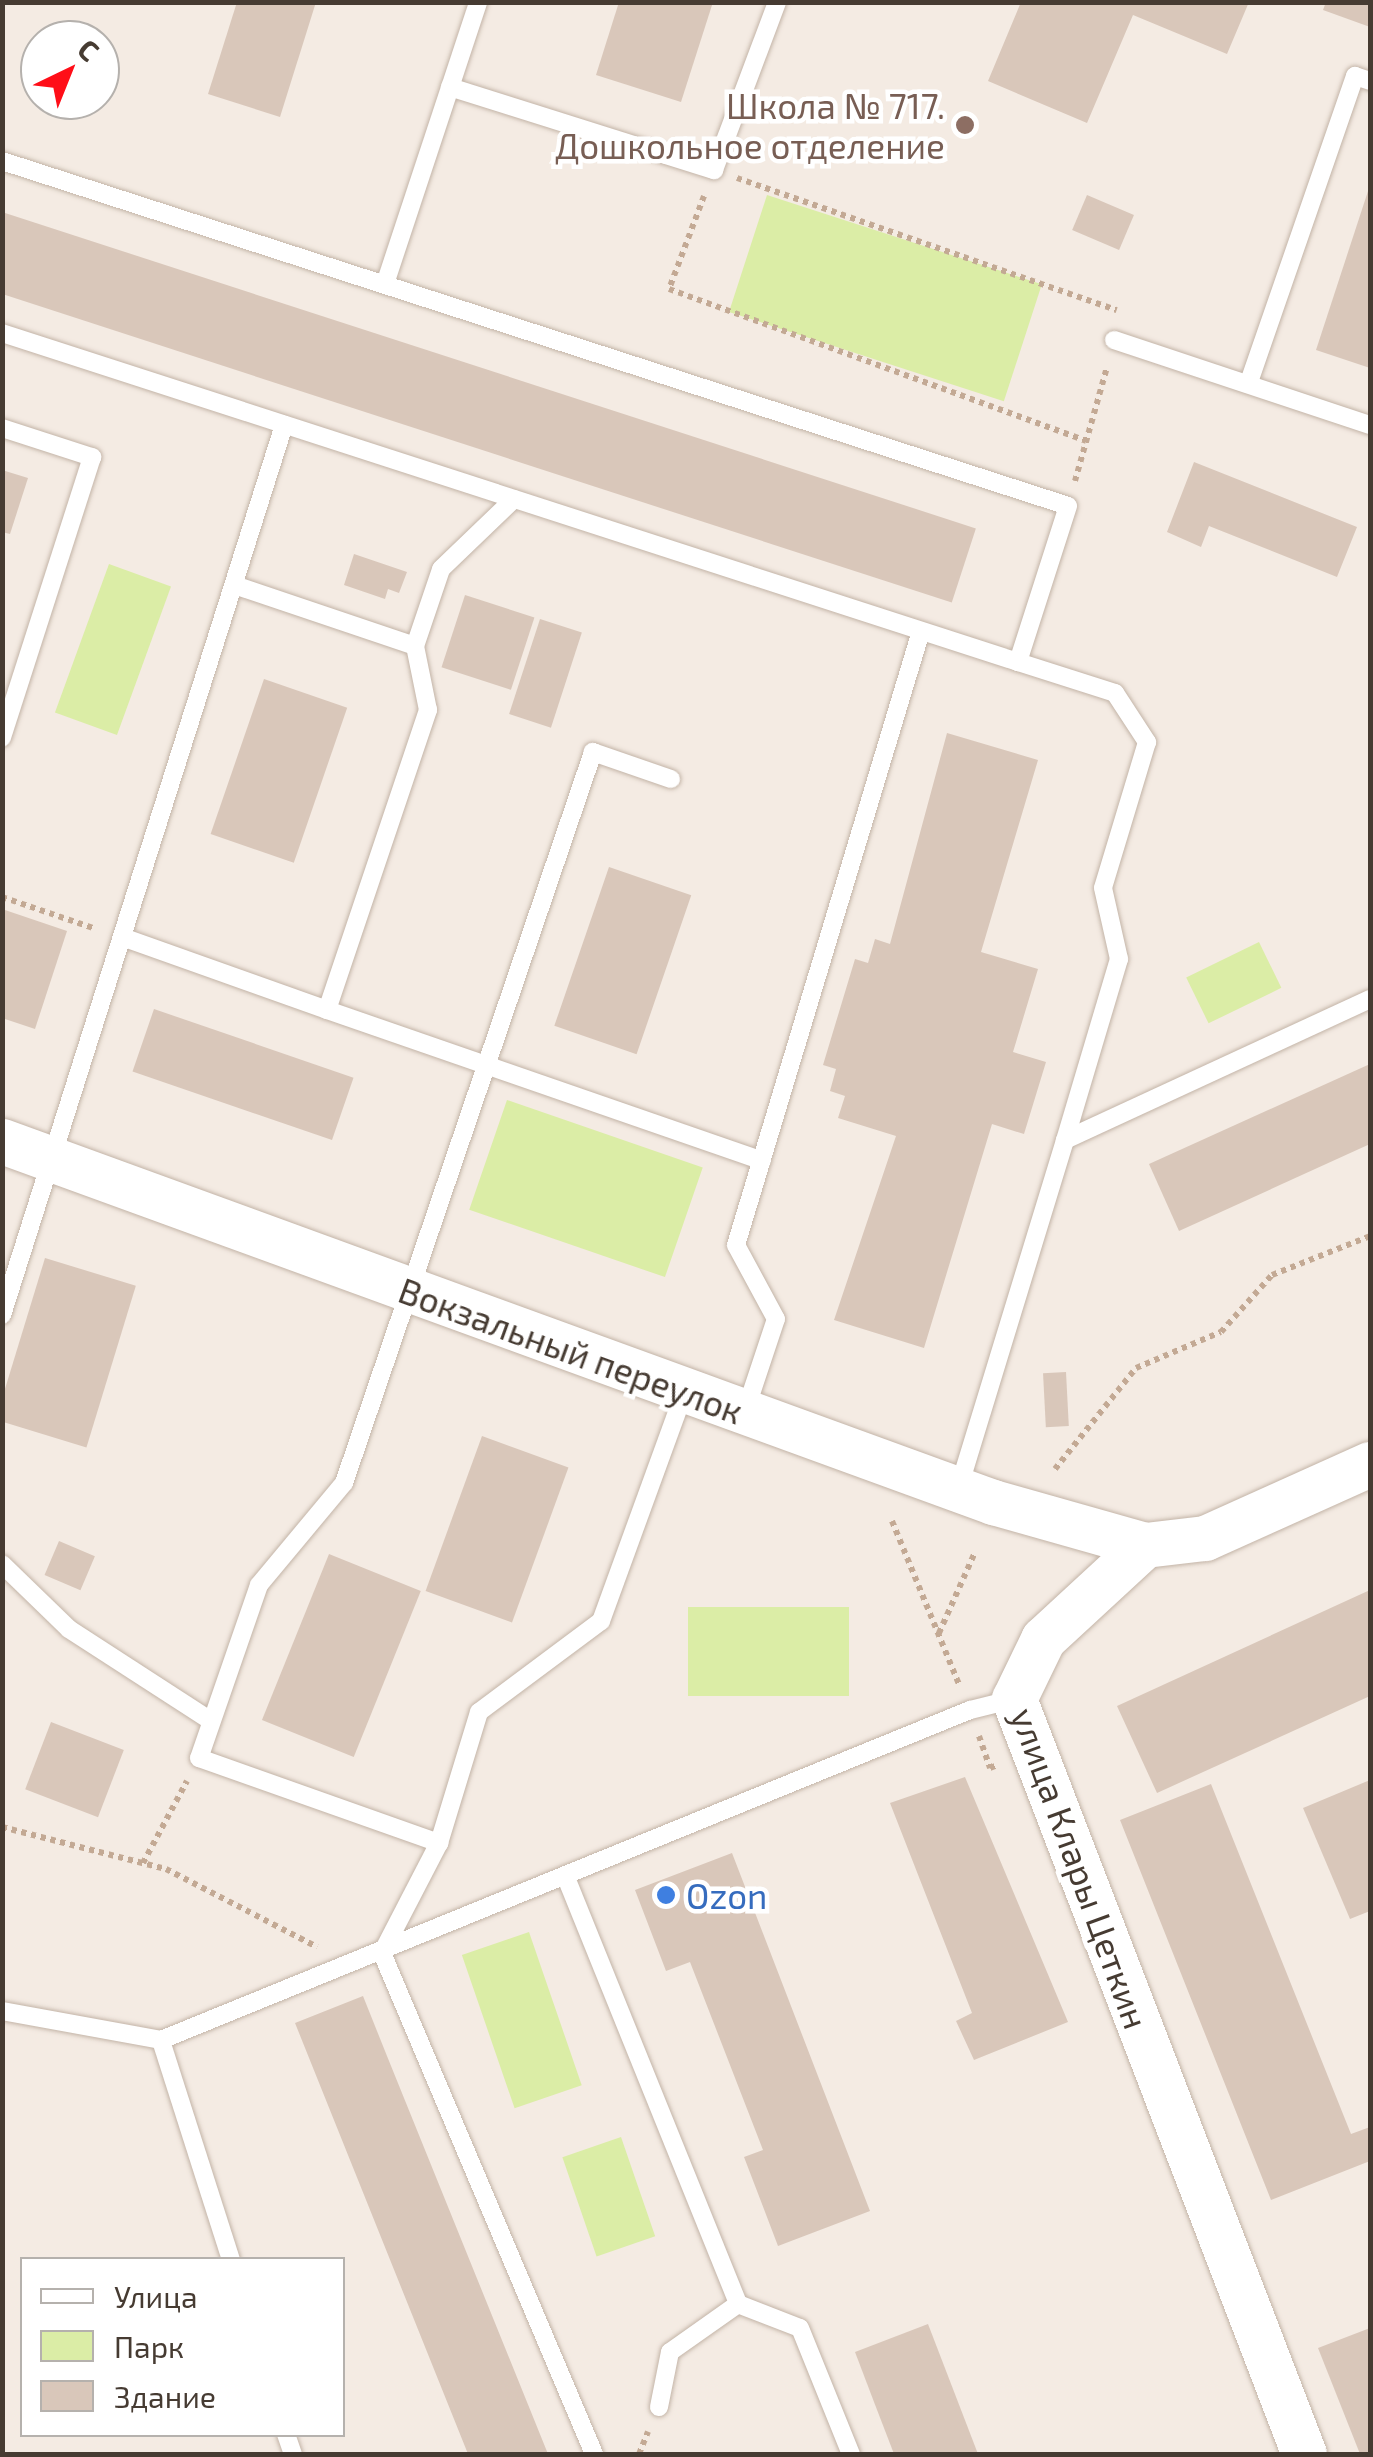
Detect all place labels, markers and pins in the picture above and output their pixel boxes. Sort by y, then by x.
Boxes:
place label: Школа № 717. Дошкольное отделение [555,84,945,166]
marker: Школа № 717. Дошкольное отделение [954,114,976,136]
place label: Ozon [686,1874,767,1916]
marker: Ozon [655,1884,677,1906]

